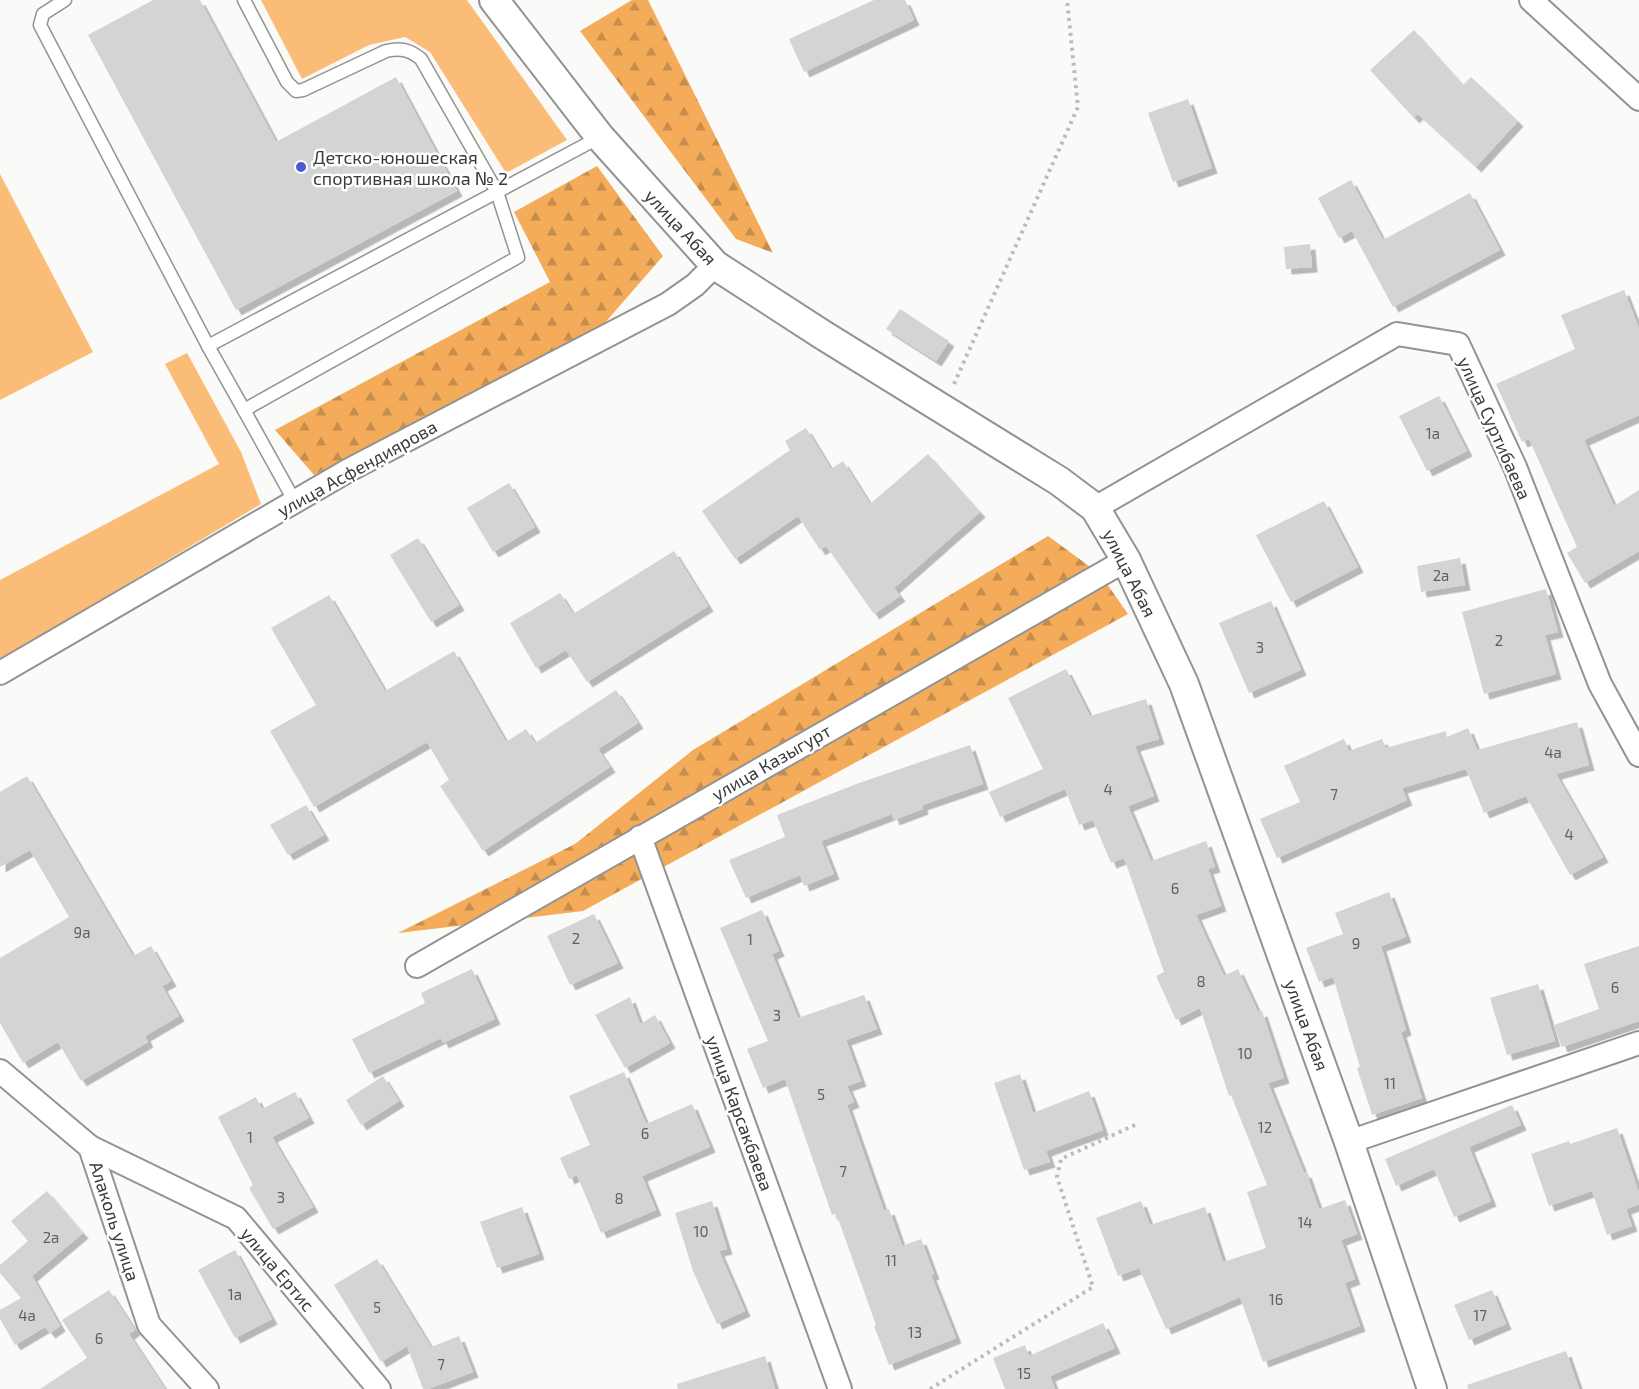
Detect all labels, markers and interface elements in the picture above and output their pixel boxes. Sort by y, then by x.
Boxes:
place label: Детско-юношеская спортивная школа № 2 [313,146,508,189]
marker: Детско-юношеская спортивная школа № 2 [294,160,308,174]
street label: улица Абая [640,185,722,269]
street label: улица Суртибаева [1454,353,1536,503]
street label: улица Асфендиярова [273,415,441,521]
house number: 1а [1426,424,1440,442]
street label: улица Абая [1099,525,1161,621]
house number: 2а [1433,566,1449,584]
house number: 2 [1495,631,1503,649]
house number: 3 [1256,638,1264,656]
street label: улица Казыгурт [707,719,835,805]
house number: 4а [1544,743,1562,761]
house number: 4 [1103,780,1113,798]
house number: 7 [1330,785,1338,803]
house number: 4 [1564,825,1574,843]
house number: 6 [1171,879,1179,897]
house number: 9а [74,923,90,941]
house number: 2 [572,929,580,947]
house number: 1 [747,930,753,948]
house number: 9 [1352,934,1360,952]
house number: 8 [1196,972,1206,990]
street label: улица Абая [1280,976,1334,1074]
house number: 6 [1611,978,1619,996]
house number: 3 [773,1006,781,1024]
street label: улица Карсакбаева [702,1032,778,1194]
house number: 10 [1237,1044,1253,1062]
house number: 11 [1384,1074,1396,1092]
house number: 5 [817,1085,825,1103]
house number: 12 [1258,1118,1272,1136]
house number: 6 [641,1124,649,1142]
house number: 1 [247,1128,253,1146]
street label: Алаколь улица [85,1158,145,1284]
house number: 7 [839,1162,847,1180]
house number: 3 [277,1188,285,1206]
house number: 8 [614,1189,624,1207]
house number: 14 [1297,1213,1313,1231]
street label: улица Ертис [236,1222,320,1316]
house number: 10 [693,1222,709,1240]
house number: 2а [43,1228,59,1246]
house number: 11 [885,1251,897,1269]
house number: 1а [228,1285,242,1303]
house number: 16 [1269,1290,1283,1308]
house number: 5 [373,1298,381,1316]
house number: 4а [18,1306,36,1324]
house number: 17 [1473,1306,1487,1324]
house number: 13 [908,1323,922,1341]
house number: 6 [95,1329,103,1347]
house number: 7 [437,1355,445,1373]
house number: 15 [1017,1364,1031,1382]

